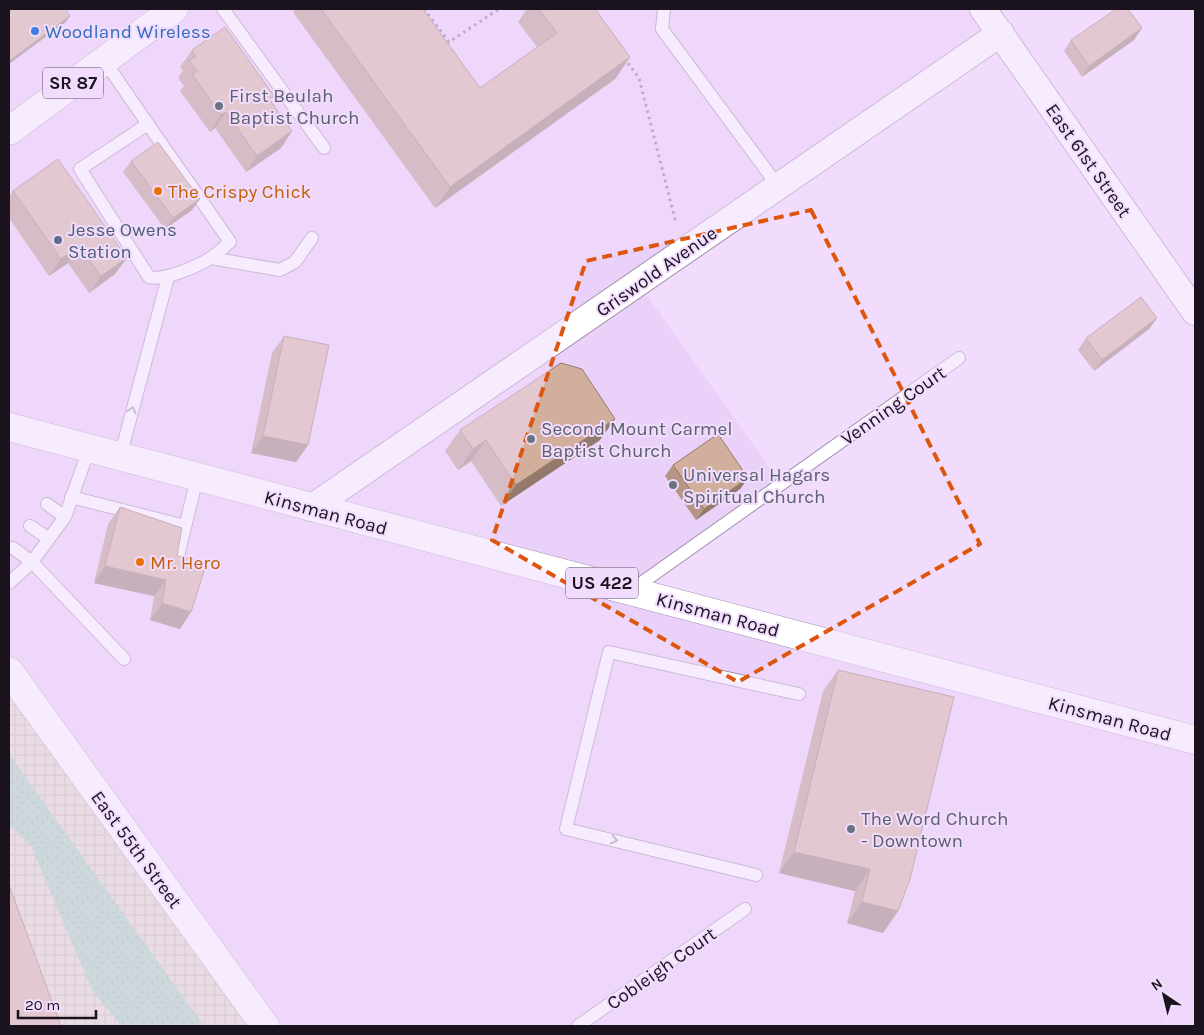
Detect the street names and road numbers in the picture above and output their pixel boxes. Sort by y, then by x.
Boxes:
road number: SR 87 [43,68,103,99]
street label: East 61st Street [1041,99,1136,222]
street label: Griswold Avenue [592,222,721,322]
street label: Venning Court [837,362,950,450]
street label: Kinsman Road [262,486,390,540]
road number: US 422 [566,568,638,598]
street label: Kinsman Road [654,588,782,642]
street label: Kinsman Road [1046,692,1174,746]
street label: East 55th Street [86,787,186,912]
street label: Cobleigh Court [603,923,720,1015]

